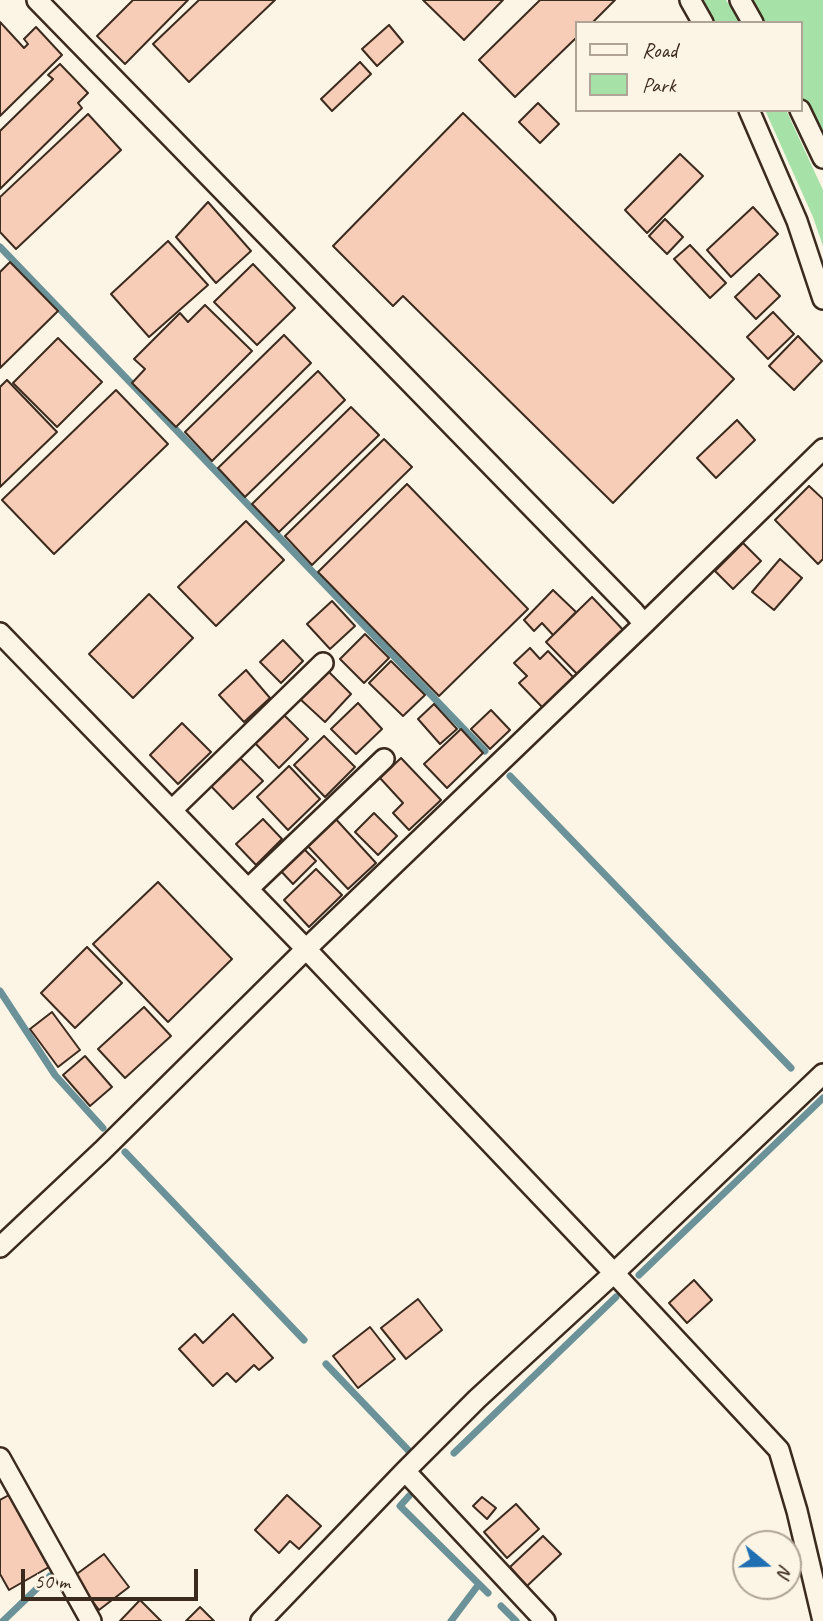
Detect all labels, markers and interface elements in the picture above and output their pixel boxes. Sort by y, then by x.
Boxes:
legend [574,21,802,112]
text: Road [642,37,677,63]
text: Park [642,72,675,98]
north arrow [732,1530,802,1600]
scale bar [24,1554,201,1598]
text: N [772,1562,798,1581]
text: 50 m [34,1568,70,1594]

